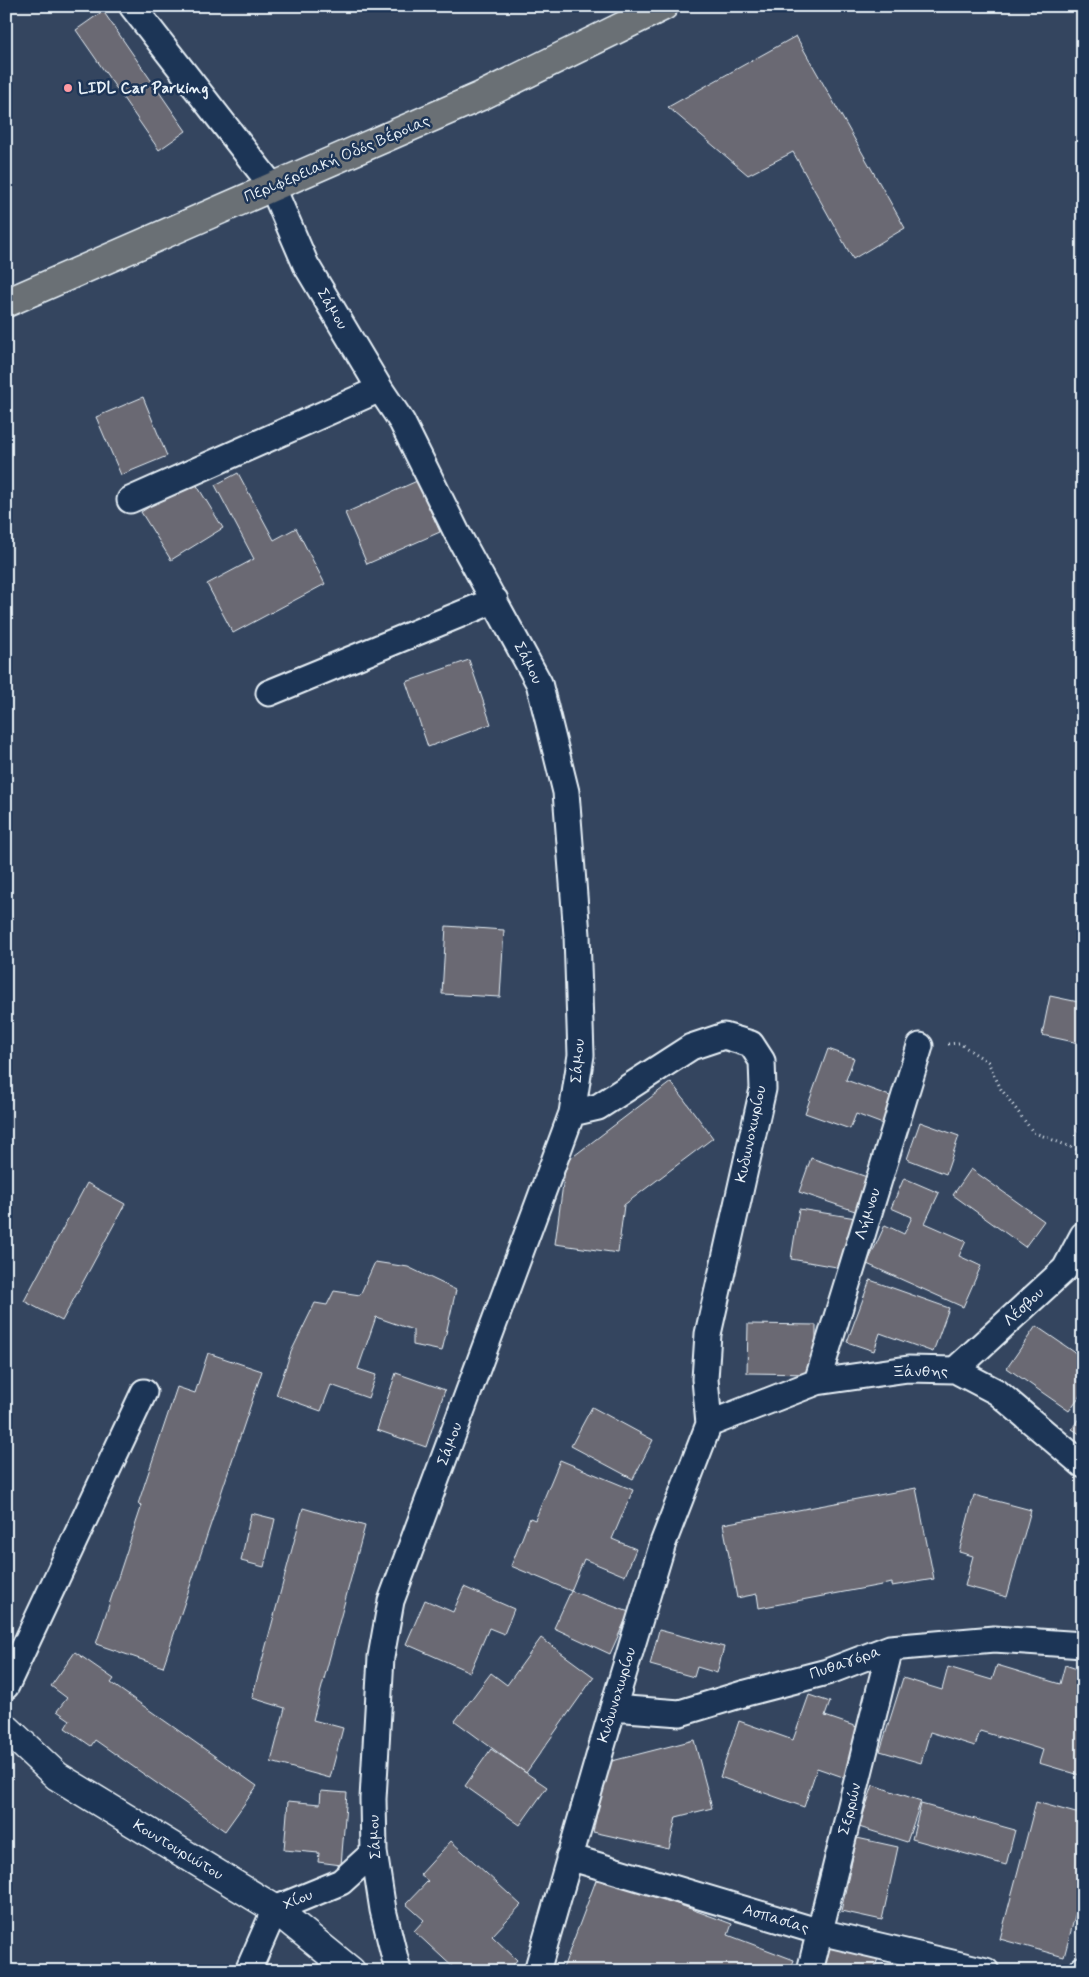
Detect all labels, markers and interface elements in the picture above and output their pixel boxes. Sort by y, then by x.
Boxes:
place label: LIDL Car Parking [78,78,208,100]
marker: LIDL Car Parking [62,82,74,94]
street label: Περιφερειακή Οδός Βέροιας [240,109,433,208]
street label: Σάμου [312,284,352,334]
street label: Σάμου [509,638,547,688]
street label: Σάμου [566,1038,590,1084]
street label: Κυδωνοχωρίου [730,1084,772,1184]
street label: Λήμνου [850,1185,886,1243]
street label: Λέσβου [998,1282,1049,1331]
street label: Ξάνθης [892,1361,948,1383]
street label: Σάμου [432,1419,468,1469]
street label: Πυθαγόρα [807,1641,883,1685]
street label: Κυδωνοχωρίου [593,1645,641,1745]
street label: Σερρών [833,1781,867,1837]
street label: Σάμου [363,1814,387,1860]
street label: Κουντουριώτου [129,1815,227,1885]
street label: Χίου [280,1884,316,1916]
street label: Ασπασίας [740,1899,812,1939]

